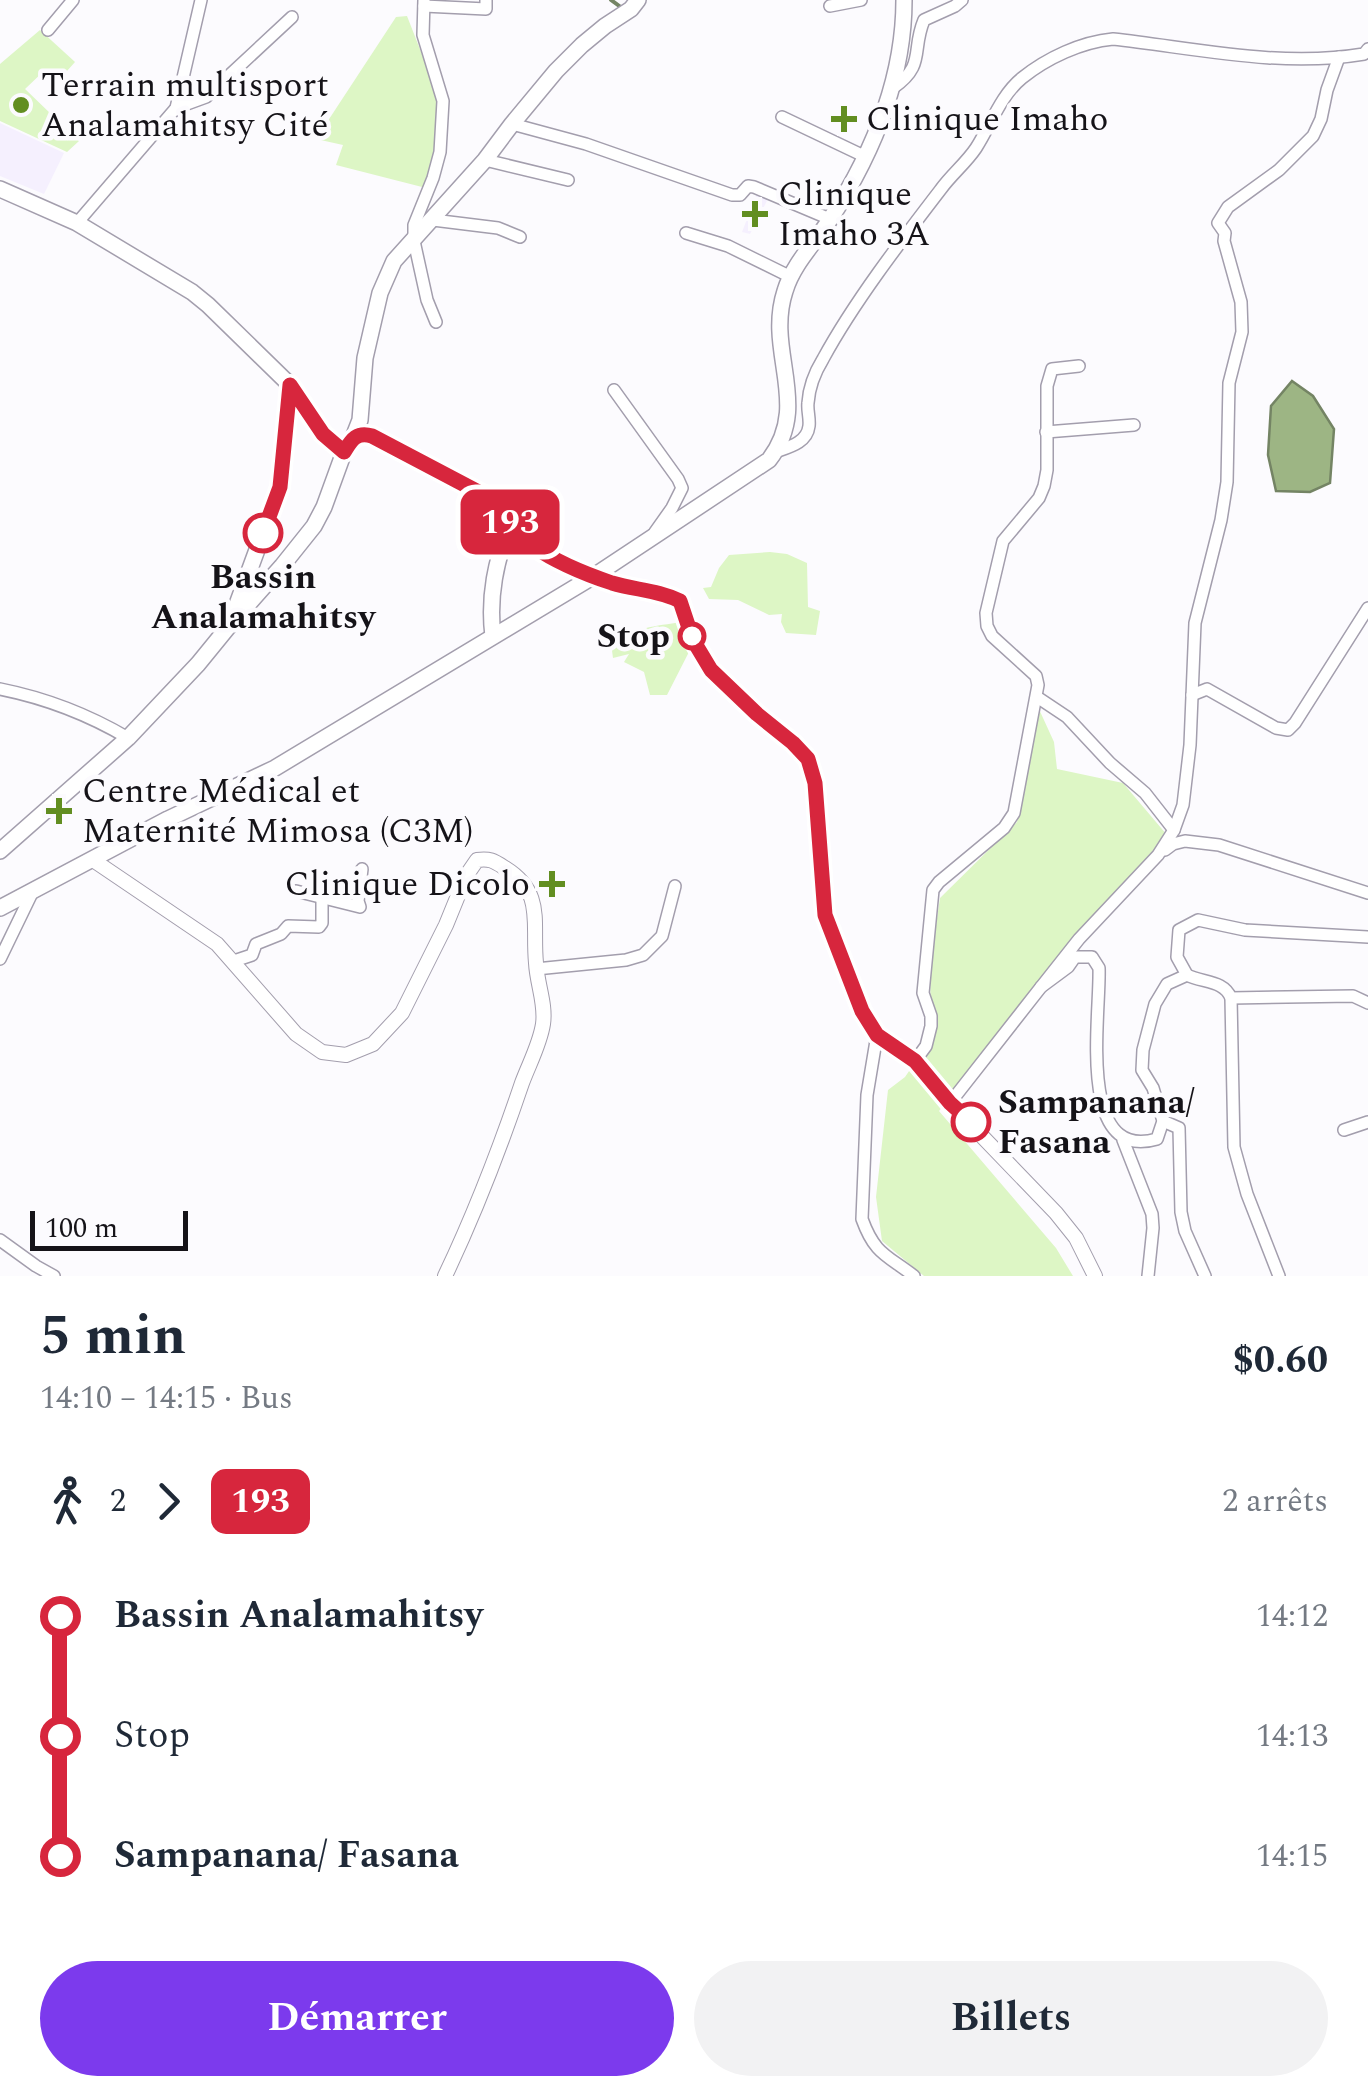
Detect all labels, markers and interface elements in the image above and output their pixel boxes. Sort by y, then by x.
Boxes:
place label: Terrain multisport Analamahitsy Cité [41,59,329,152]
place label: Clinique Imaho [866,93,1108,146]
marker: Terrain multisport Analamahitsy Cité [10,94,32,116]
marker: Clinique Imaho [831,106,857,132]
place label: Clinique Imaho 3A [778,168,930,261]
marker: Clinique Imaho 3A [742,201,768,227]
line badge: 193 [452,490,568,554]
text: 193 [481,496,539,549]
marker: Bassin Analamahitsy [244,514,282,552]
place label: Bassin Analamahitsy [151,551,377,644]
place label: Stop [597,610,670,663]
marker: Stop [679,623,705,649]
place label: Centre Médical et Maternité Mimosa (C3M) [82,765,473,858]
marker: Centre Médical et Maternité Mimosa (C3M) [46,798,72,824]
place label: Clinique Dicolo [284,858,530,911]
marker: Clinique Dicolo [539,871,565,897]
place label: Sampanana/ Fasana [998,1076,1195,1169]
marker: Sampanana/ Fasana [952,1103,990,1141]
scale bar [30,1206,188,1250]
text: 100 m [45,1207,118,1250]
text: 5 min [40,1295,186,1378]
text: $0.60 [1233,1332,1328,1390]
text: 14:10 – 14:15 · Bus [40,1374,293,1423]
icon: walk [40,1474,95,1529]
icon: forward [141,1474,196,1529]
text: 193 [231,1475,290,1528]
text: 2 [110,1477,126,1526]
text: 2 arrêts [1222,1477,1328,1526]
text: Bassin Analamahitsy [114,1587,483,1645]
text: 14:12 [1256,1592,1328,1641]
text: Stop [114,1707,190,1765]
text: 14:13 [1256,1712,1328,1761]
text: Sampanana/ Fasana [114,1827,459,1885]
text: 14:15 [1256,1832,1328,1881]
button: Démarrer [40,1961,674,2076]
button: Billets [694,1961,1328,2076]

